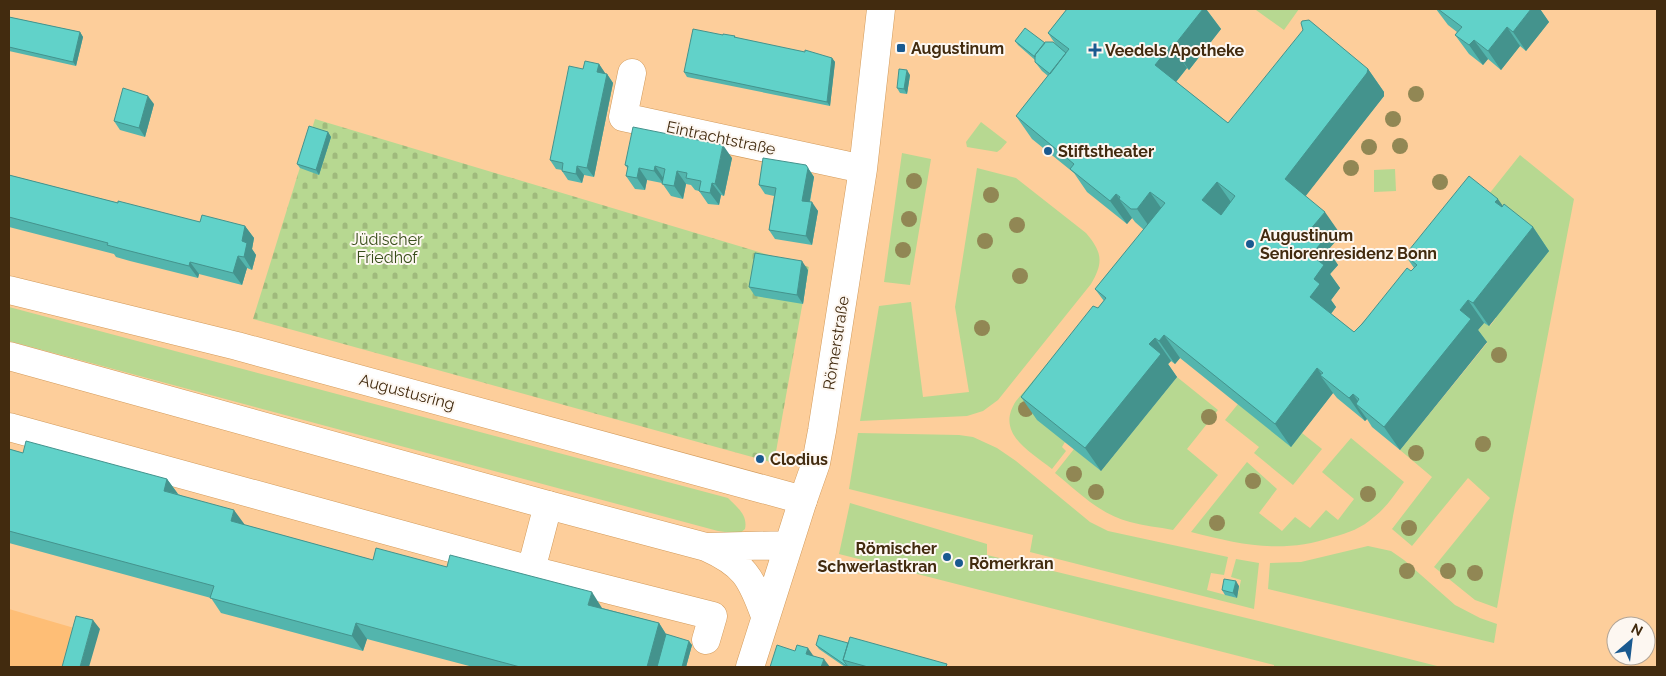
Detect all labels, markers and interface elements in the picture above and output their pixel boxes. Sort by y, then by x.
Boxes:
place label: Augustinum [911,39,1004,58]
place label: Veedels Apotheke [1105,41,1244,60]
marker: Augustinum [895,42,907,54]
marker: Veedels Apotheke [1089,44,1101,56]
street label: Eintrachtstraße [665,117,777,159]
place label: Stiftstheater [1058,142,1154,161]
marker: Stiftstheater [1042,145,1054,157]
place label: Augustinum Seniorenresidenz Bonn [1260,226,1437,263]
park label: Jüdischer Friedhof [351,230,423,267]
marker: Augustinum Seniorenresidenz Bonn [1244,238,1256,250]
street label: Römerstraße [819,295,853,391]
street label: Augustusring [357,370,457,414]
place label: Clodius [770,450,828,469]
marker: Clodius [754,453,766,465]
place label: Römischer Schwerlastkran [818,539,937,576]
marker: Römischer Schwerlastkran [941,551,953,563]
place label: Römerkran [969,554,1054,573]
marker: Römerkran [953,557,965,569]
north arrow [1606,616,1656,666]
text: N [1629,620,1646,639]

